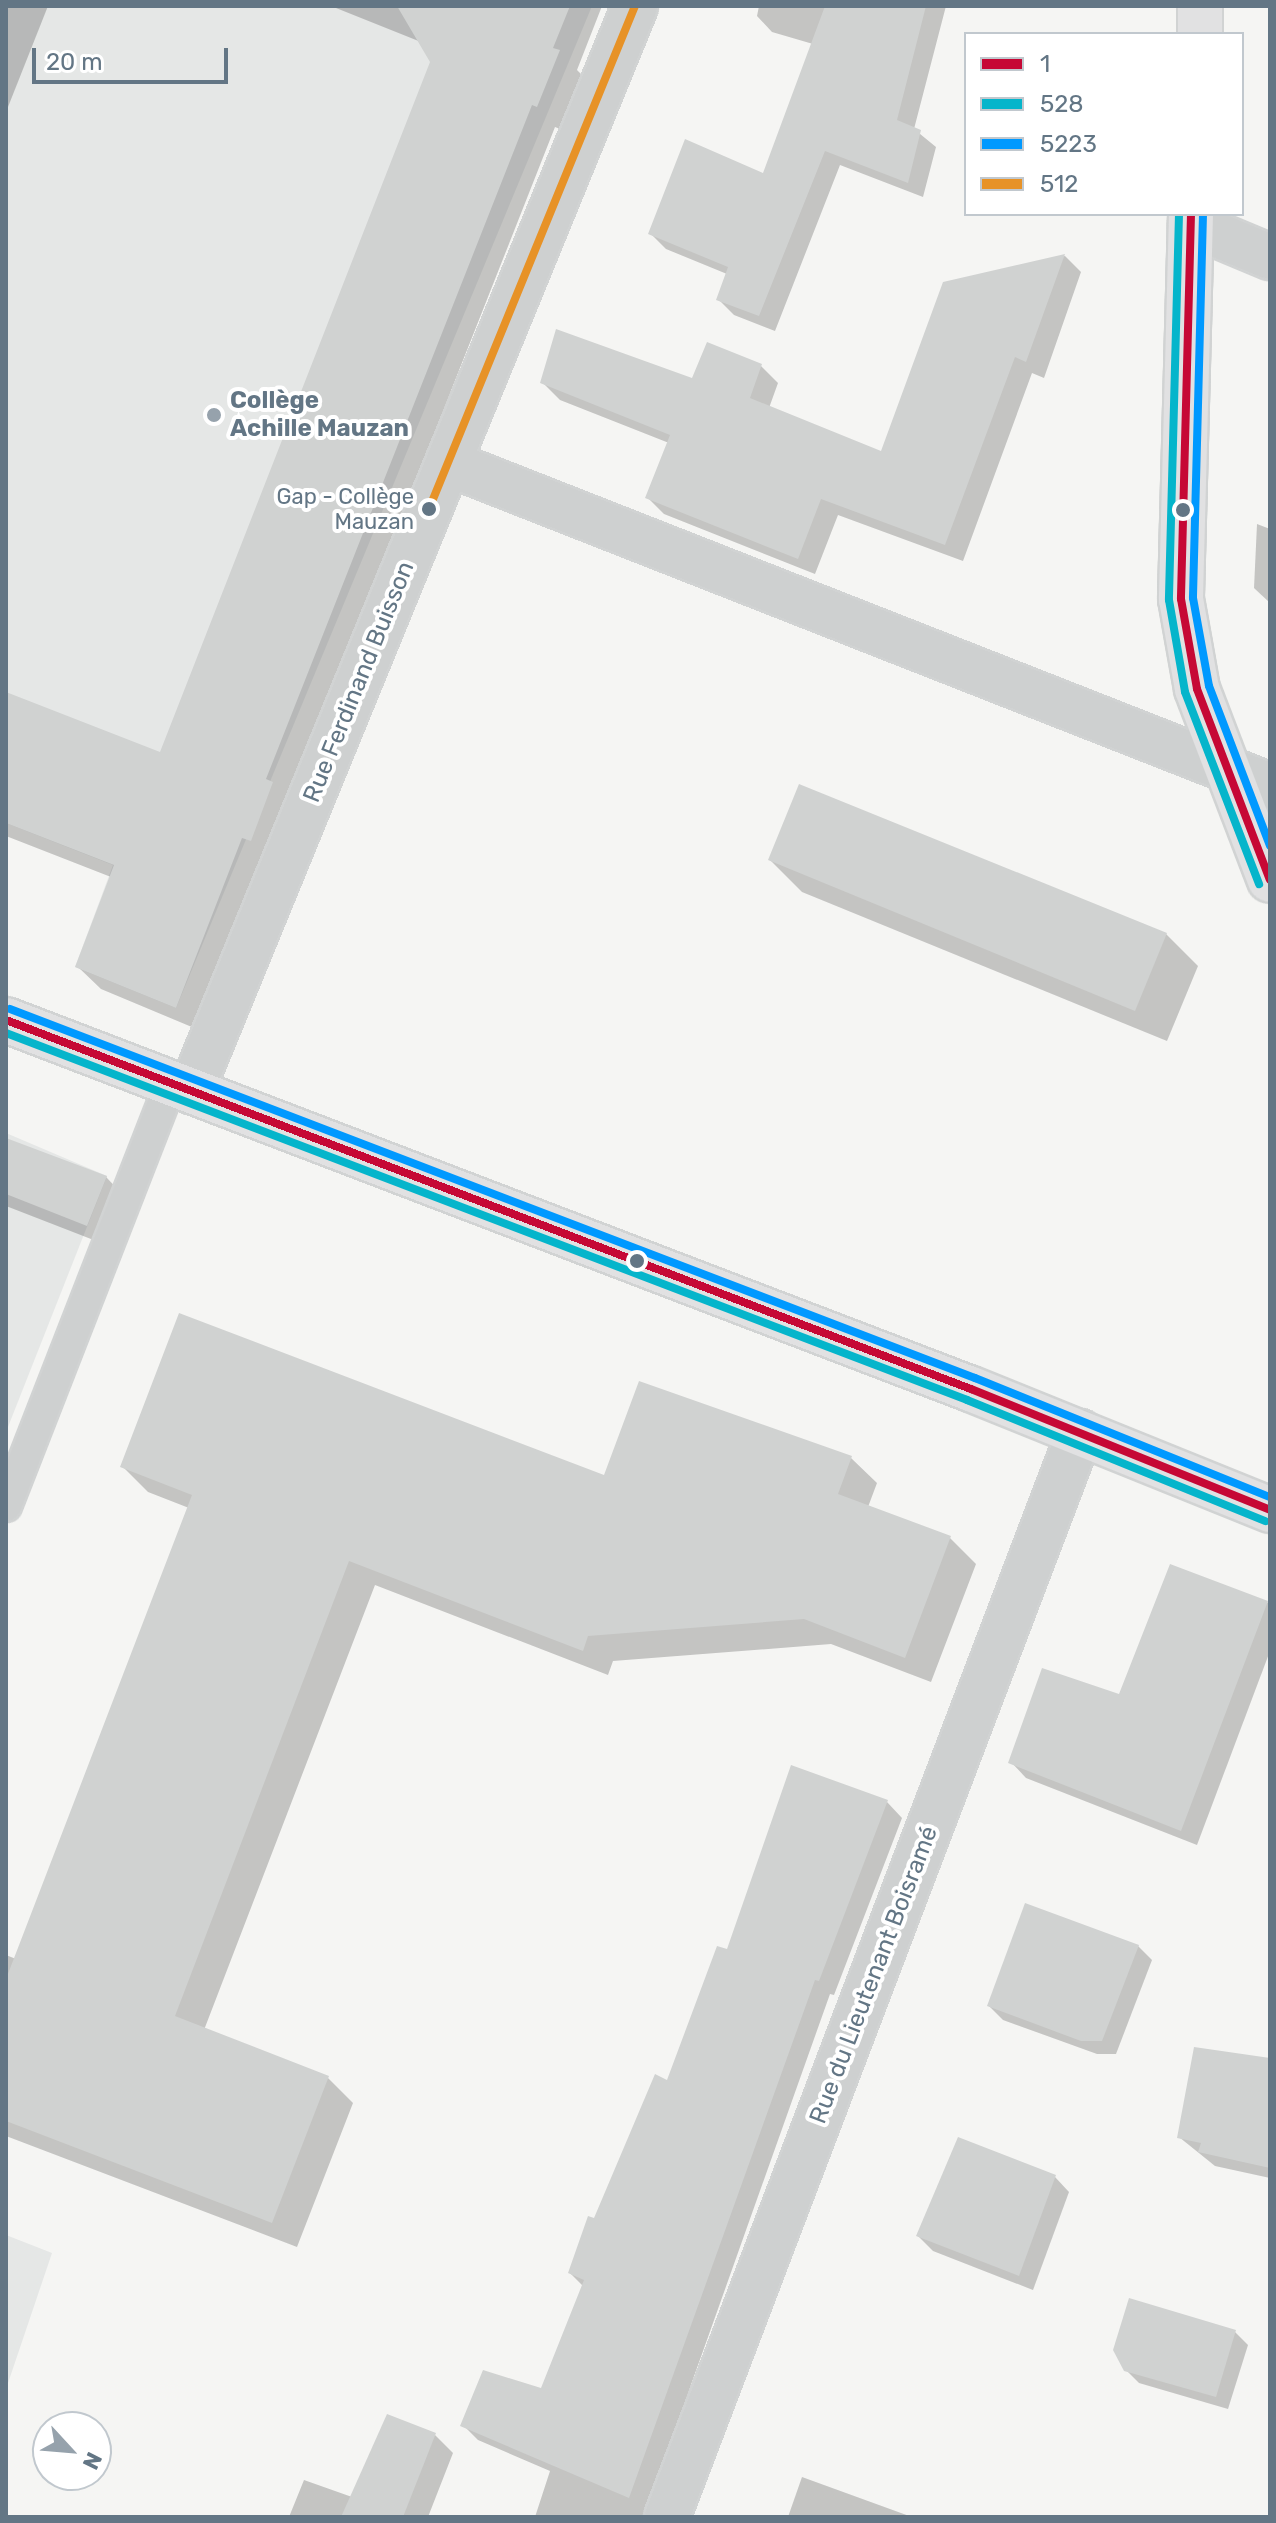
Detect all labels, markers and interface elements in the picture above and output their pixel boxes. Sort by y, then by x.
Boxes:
scale bar [36,32,232,82]
legend [964,32,1244,216]
text: 20 m [46,48,103,76]
text: 1 [1040,50,1050,78]
text: 528 [1040,90,1084,118]
text: 5223 [1040,130,1097,158]
text: 512 [1040,170,1078,198]
place label: Collège Achille Mauzan [230,387,409,443]
marker: Collège Achille Mauzan [205,406,223,424]
place label: Gap - Collège Mauzan [277,483,414,534]
marker: Gap - Collège Mauzan [421,501,437,517]
unlabelled marker [1175,502,1191,518]
street label: Rue Ferdinand Buisson [297,557,421,807]
unlabelled marker [629,1253,645,1269]
street label: Rue du Lieutenant Boisramé [804,1822,944,2128]
north arrow [32,2411,112,2491]
text: N [77,2448,108,2474]

